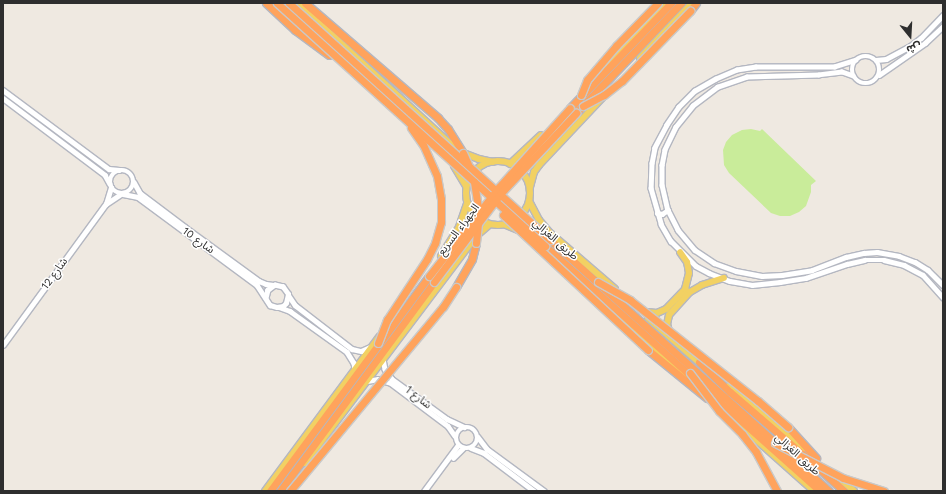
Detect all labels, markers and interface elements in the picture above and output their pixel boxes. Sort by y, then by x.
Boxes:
north arrow [890,16,930,56]
text: ش [905,39,923,56]
street label: الجهراء السريع [435,202,483,258]
street label: طريق الغزالي [529,217,581,263]
street label: شارع 10 [179,225,217,257]
street label: شارع 12 [39,256,71,292]
street label: شارع 1 [402,384,434,412]
street label: طريق الغزالي [772,431,822,479]

